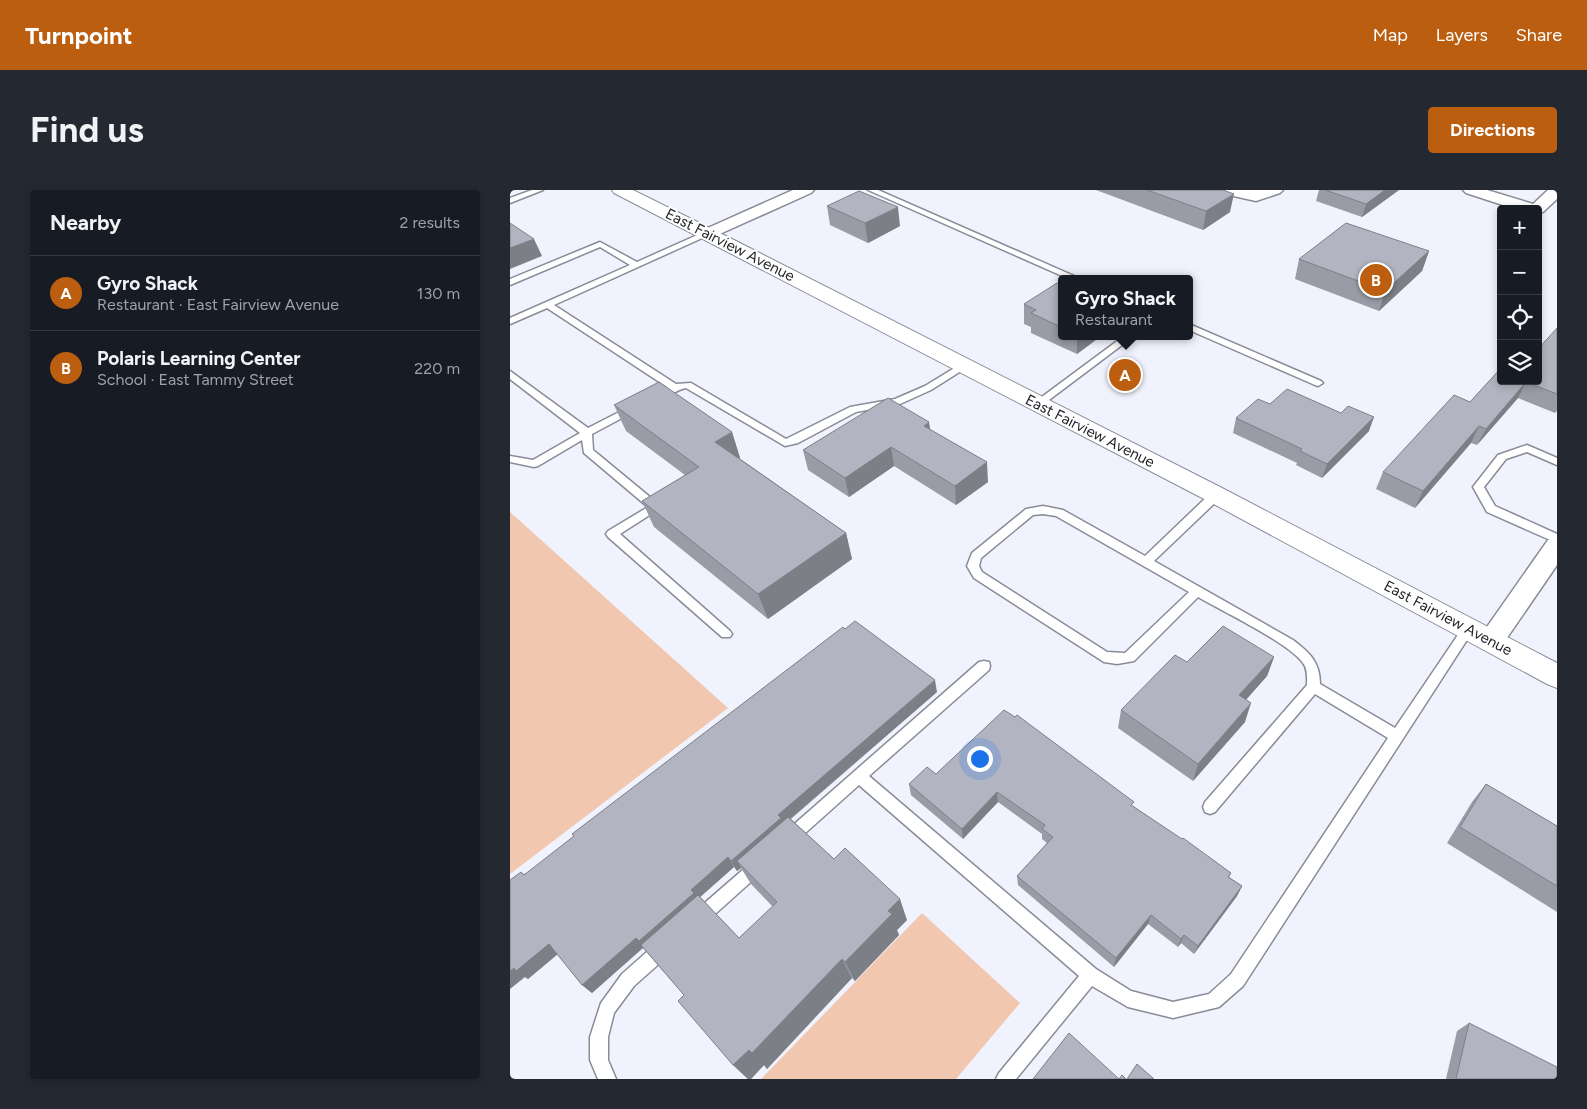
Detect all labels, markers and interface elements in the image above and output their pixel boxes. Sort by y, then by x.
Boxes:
text: Turnpoint [25,21,132,50]
text: Map [1373,24,1408,46]
text: Layers [1436,24,1488,46]
text: Share [1516,24,1562,46]
button: Directions [1428,107,1557,153]
text: Find us [30,109,144,151]
street label: East Fairview Avenue [662,205,798,285]
map controls [1497,205,1542,385]
button: + [1497,205,1542,250]
text: Nearby [50,210,121,235]
text: 2 results [400,213,460,232]
button: − [1497,250,1542,295]
pin: B [1360,261,1392,299]
text: Gyro Shack [97,272,198,295]
popup [1058,275,1193,340]
text: A [60,284,72,303]
text: 130 m [417,284,460,303]
text: Gyro Shack [1075,287,1176,310]
text: Restaurant · East Fairview Avenue [97,295,339,314]
button: locate [1497,295,1542,340]
text: Restaurant [1075,310,1153,329]
button: layers [1497,340,1542,385]
text: Polaris Learning Center [97,347,301,370]
pin: A [1109,356,1141,394]
text: B [61,359,71,378]
text: 220 m [414,359,460,378]
text: School · East Tammy Street [97,370,294,389]
street label: East Fairview Avenue [1022,391,1158,471]
street label: East Fairview Avenue [1381,577,1515,659]
your location [967,746,993,772]

